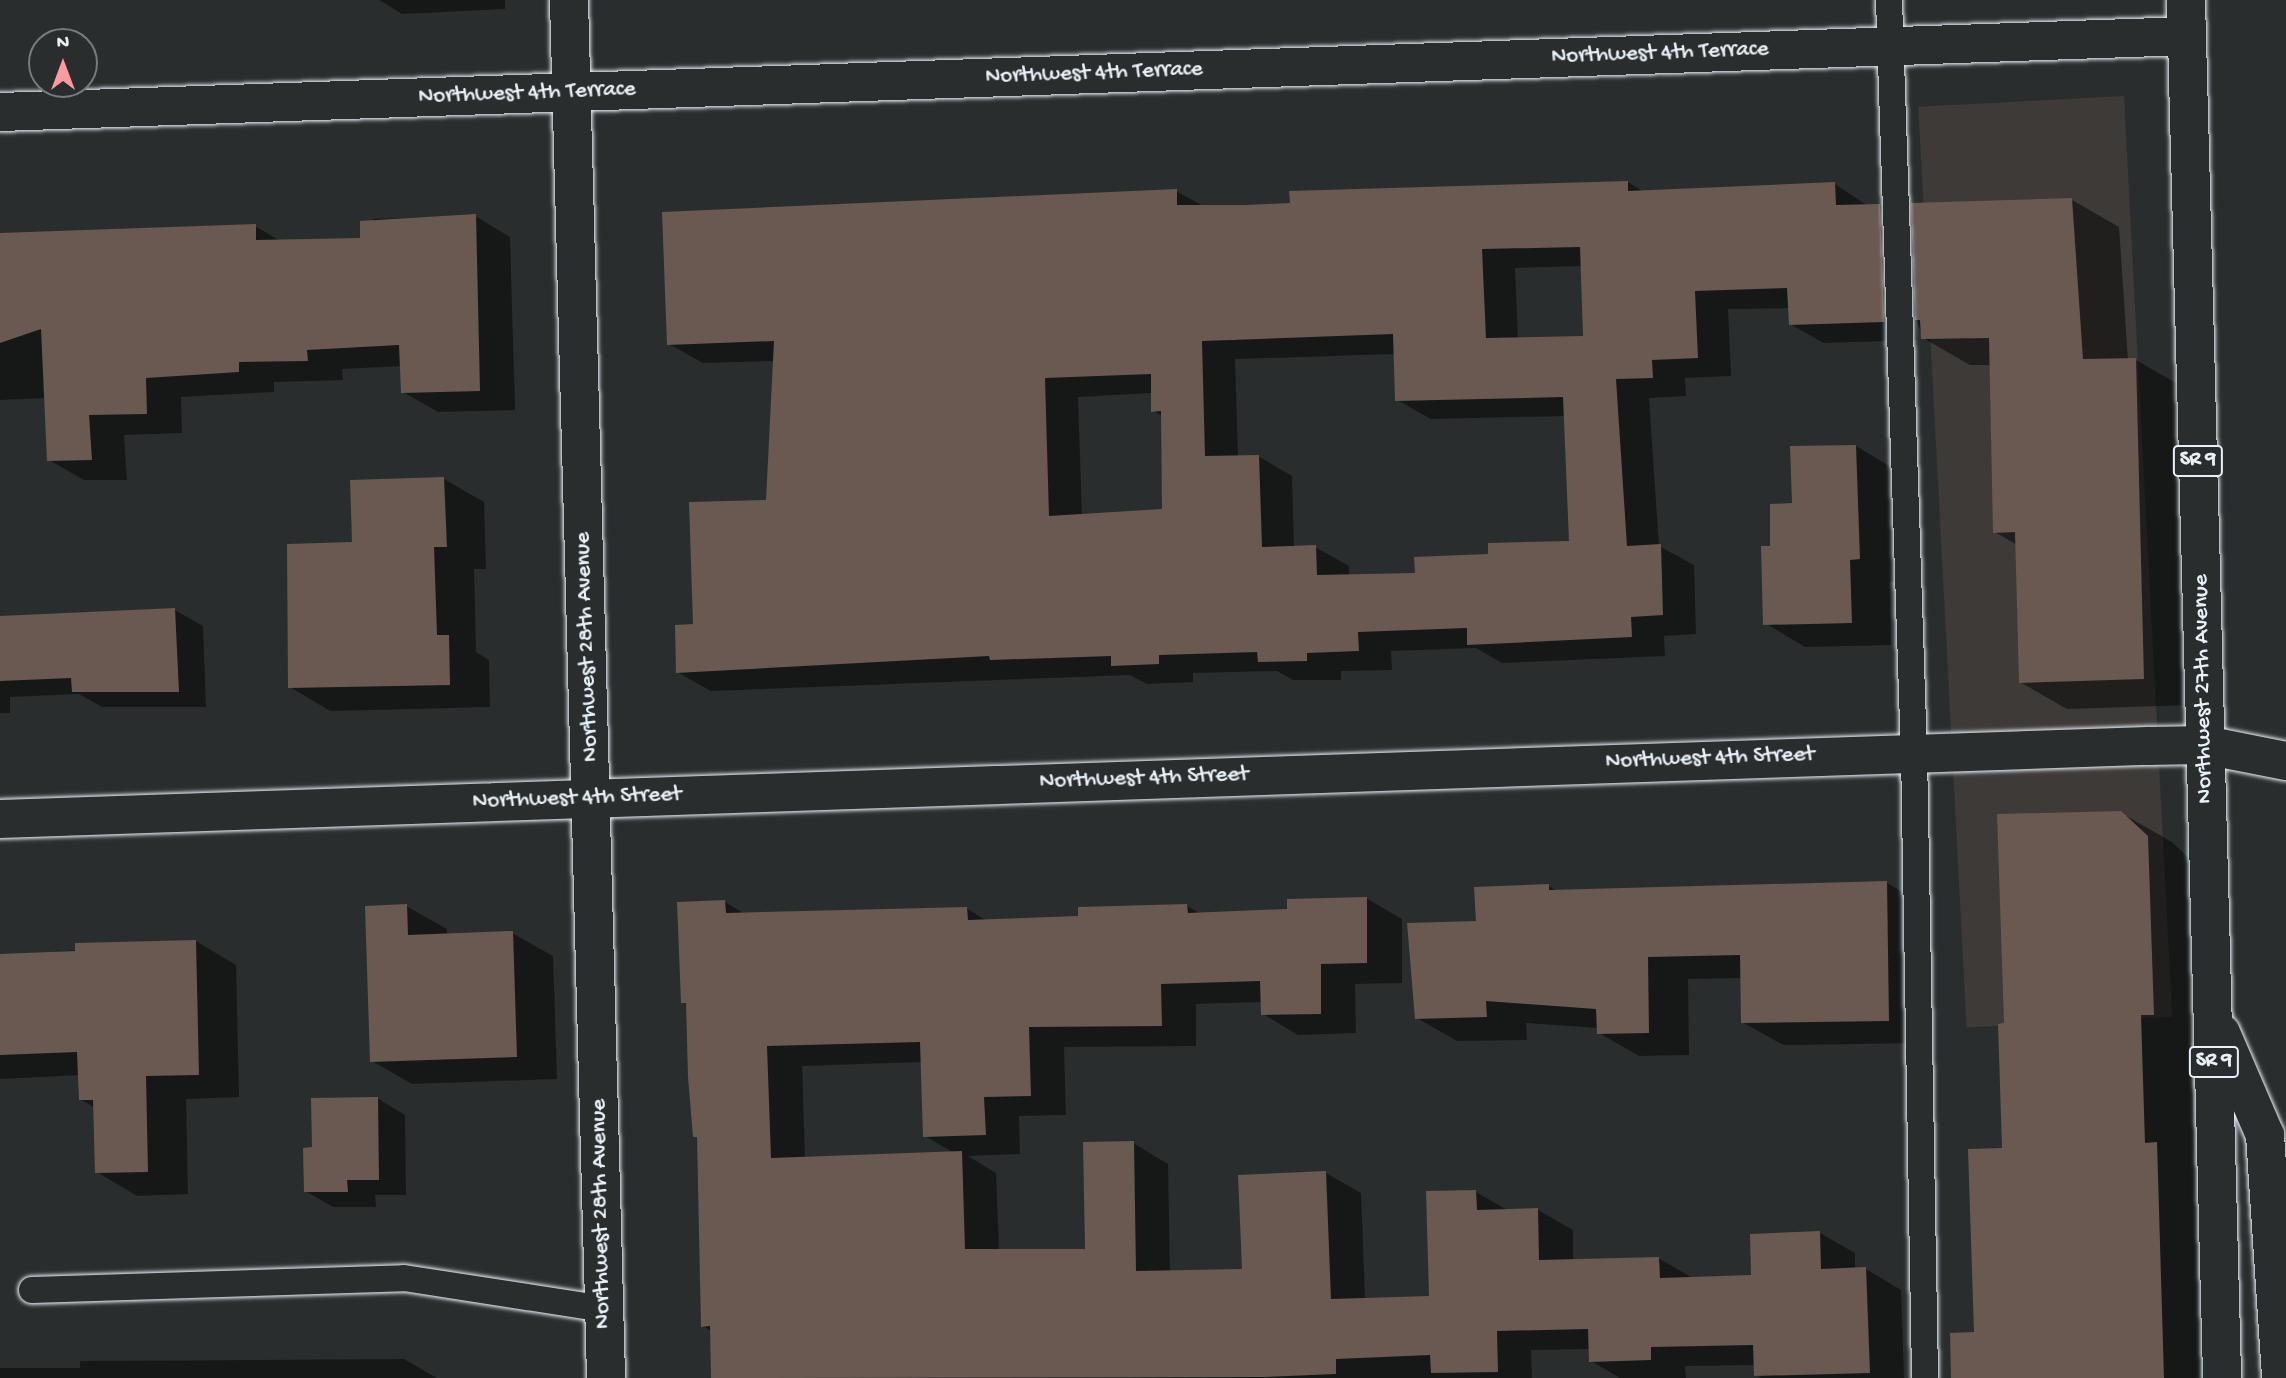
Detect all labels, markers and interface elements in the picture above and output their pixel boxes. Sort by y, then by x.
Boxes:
north arrow [28,28,98,98]
text: N [57,32,69,55]
street label: Northwest 4th Terrace [1551,36,1769,72]
street label: Northwest 4th Terrace [985,56,1203,92]
street label: Northwest 4th Terrace [418,76,636,112]
road number: SR 9 [2172,444,2224,478]
street label: Northwest 28th Avenue [570,532,606,762]
street label: Northwest 27th Avenue [2188,574,2220,804]
street label: Northwest 4th Street [1605,742,1815,776]
street label: Northwest 4th Street [1039,762,1249,796]
street label: Northwest 4th Street [472,782,682,816]
road number: SR 9 [2188,1044,2240,1080]
street label: Northwest 28th Avenue [586,1099,618,1329]

